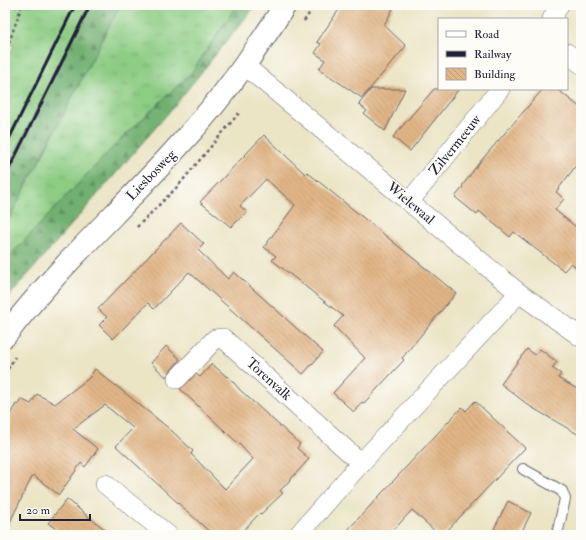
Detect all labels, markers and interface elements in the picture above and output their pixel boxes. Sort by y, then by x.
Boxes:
legend [438,18,568,90]
text: Road [474,27,499,42]
text: Railway [474,47,512,62]
text: Building [474,67,517,82]
street label: Zilvermeeuw [425,111,485,179]
street label: Liesbosweg [123,145,180,204]
street label: Wielewaal [383,178,439,228]
street label: Torenvalk [243,354,295,404]
scale bar [20,496,90,522]
text: 20 m [26,503,51,518]

